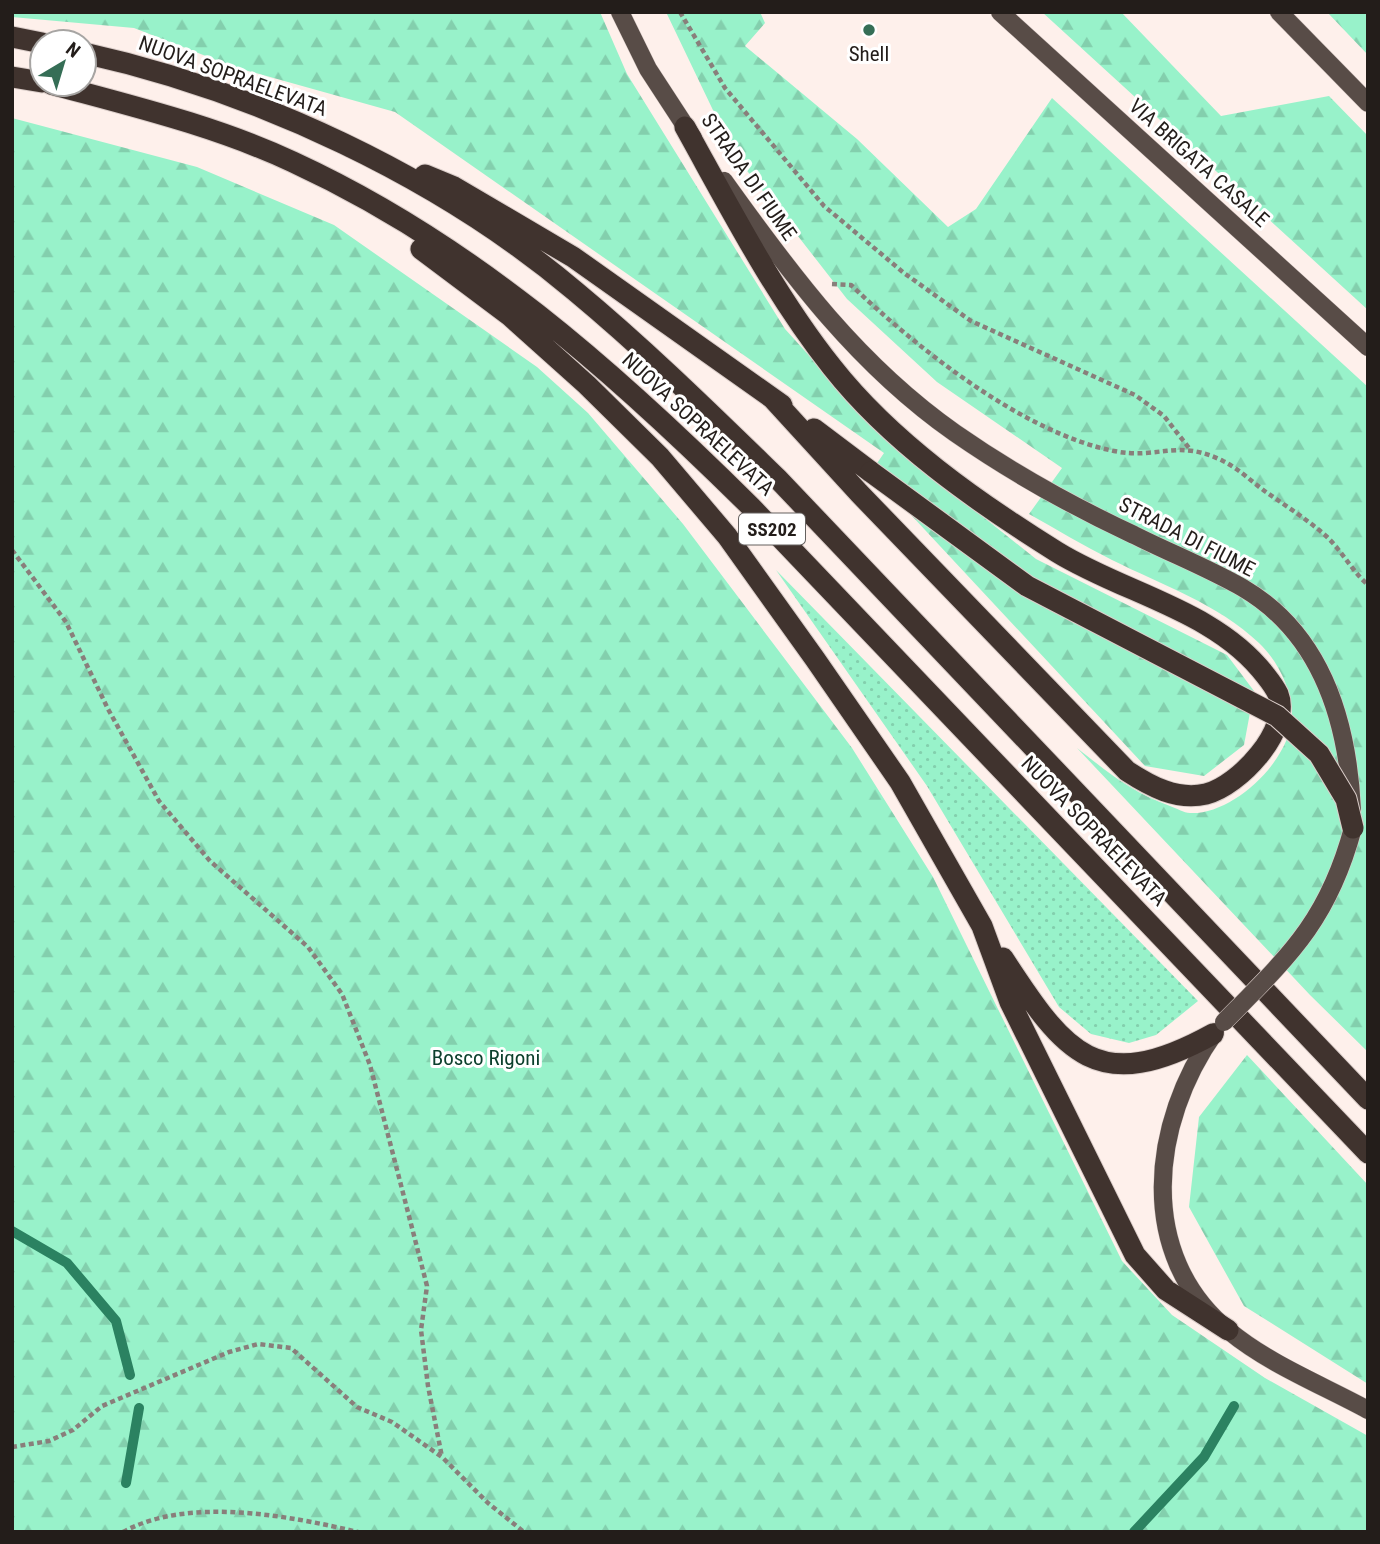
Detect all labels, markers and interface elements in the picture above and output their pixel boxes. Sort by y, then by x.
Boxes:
marker: Shell [861,22,877,38]
north arrow [28,28,98,98]
street label: NUOVA SOPRAELEVATA [136,31,330,121]
text: N [61,37,85,63]
place label: Shell [849,42,889,66]
street label: VIA BRIGATA CASALE [1124,94,1274,232]
street label: STRADA DI FIUME [696,109,802,245]
street label: NUOVA SOPRAELEVATA [617,348,779,500]
street label: STRADA DI FIUME [1115,492,1259,582]
road number: SS202 [739,514,805,544]
street label: NUOVA SOPRAELEVATA [1016,751,1172,911]
park label: Bosco Rigoni [432,1046,540,1070]

